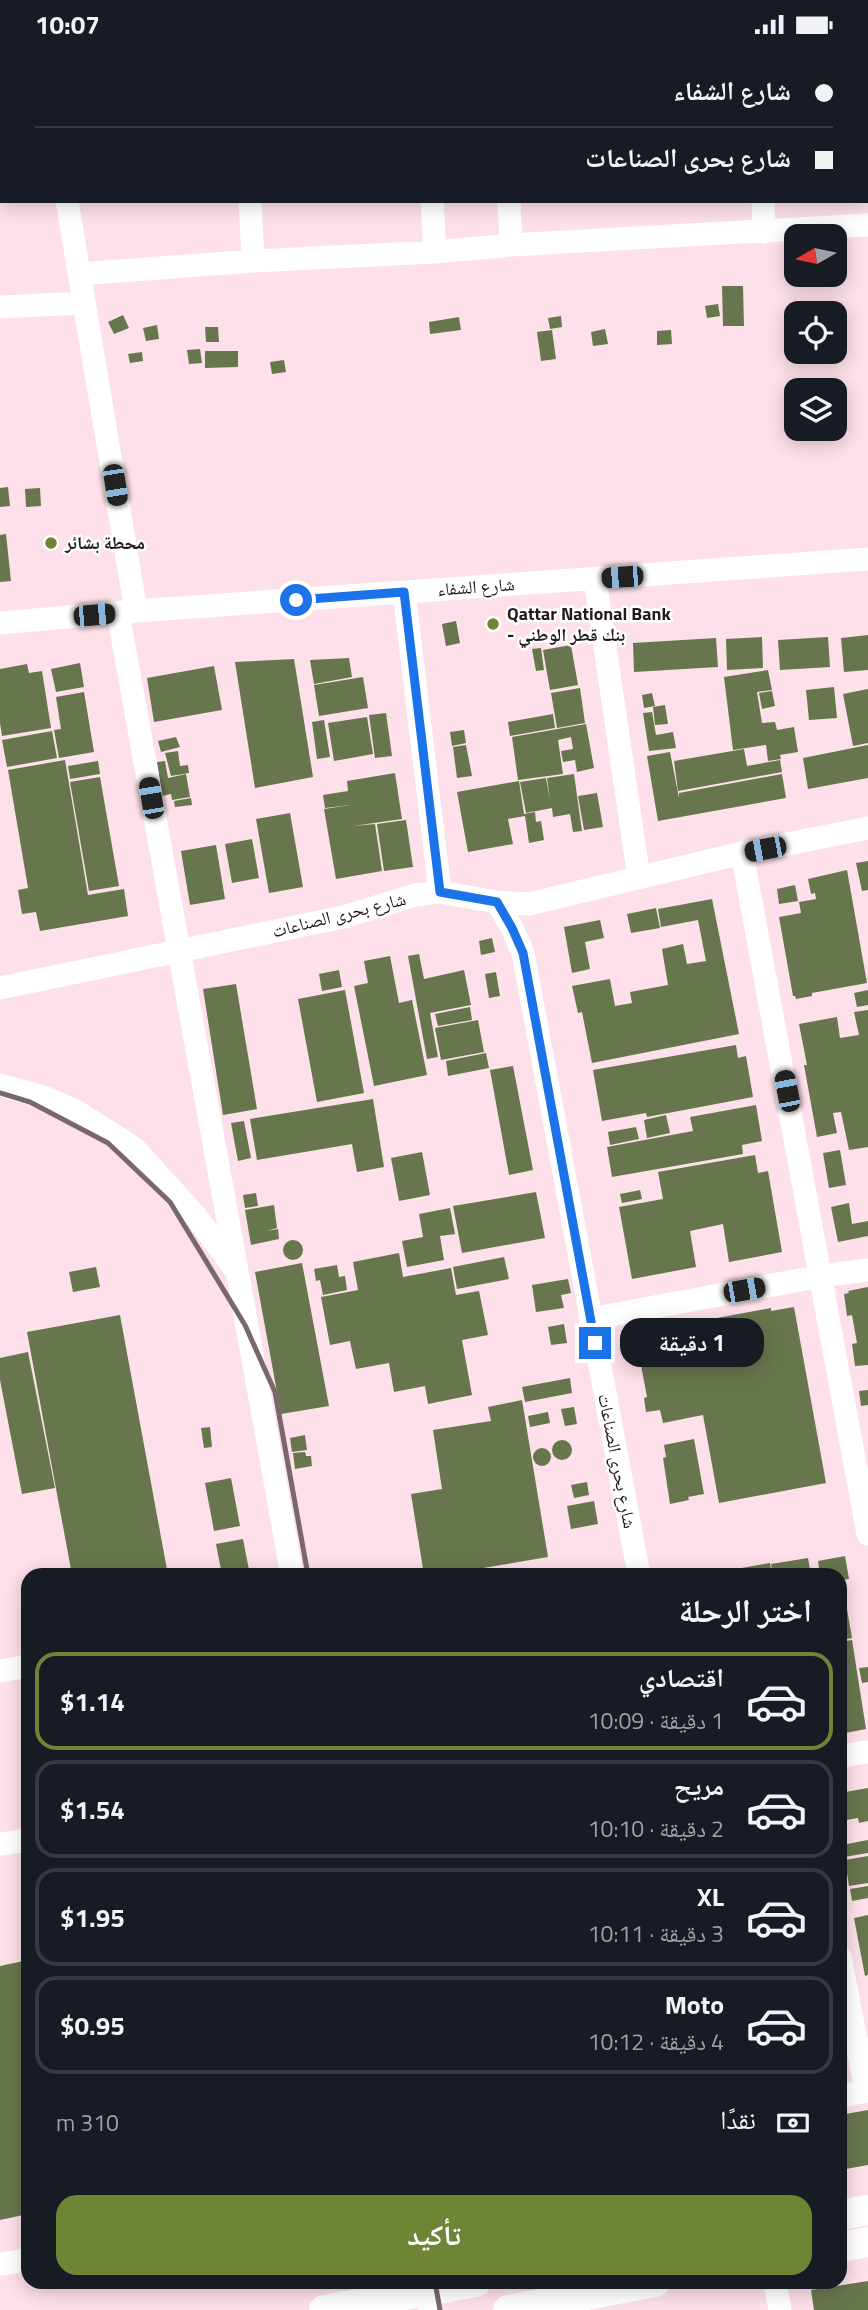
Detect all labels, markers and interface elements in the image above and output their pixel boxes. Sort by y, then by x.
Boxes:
text: 10:07 [35,5,100,44]
text: شارع الشفاء [673,71,791,110]
text: شارع بحرى الصناعات [585,138,791,177]
north arrow [784,224,847,287]
map controls [784,224,847,441]
button: locate [784,301,847,364]
button: layers [784,378,847,441]
car [102,463,129,507]
place label: محطة بشائر [64,529,145,556]
marker: محطة بشائر [43,535,59,551]
car [601,565,644,589]
street label: شارع الشفاء [436,570,516,603]
route start [280,584,312,616]
place label: Qattar National Bank - بنك قطر الوطني [507,600,671,649]
car [73,603,116,627]
marker: Qattar National Bank - بنك قطر الوطني [485,616,501,632]
car [138,775,165,821]
car [743,835,788,863]
street label: شارع بحرى الصناعات [269,885,409,944]
car [773,1068,802,1114]
car [722,1276,767,1304]
callout: 1 دقيقة [620,1319,763,1367]
text: 1 دقيقة [659,1325,725,1360]
route end [579,1327,611,1359]
street label: شارع بحرى الصناعات [591,1391,644,1531]
text: اختر الرحلة [679,1586,812,1634]
text: اقتصادي [639,1658,724,1697]
icon: car [745,1670,808,1733]
text: $1.14 [60,1682,125,1721]
text: 1 دقيقة · 10:09 [588,1703,724,1738]
text: مريح [674,1766,724,1805]
icon: car [745,1778,808,1841]
text: $1.54 [60,1790,125,1829]
text: 2 دقيقة · 10:10 [588,1811,724,1846]
text: XL [697,1877,724,1916]
icon: car [745,1886,808,1949]
text: $1.95 [60,1898,125,1937]
text: 3 دقيقة · 10:11 [588,1916,724,1951]
text: Moto [665,1985,724,2024]
icon: car [745,1994,808,2057]
text: $0.95 [60,2006,125,2045]
text: 4 دقيقة · 10:12 [588,2024,724,2059]
text: نقدًا [720,2100,756,2139]
icon: cash [774,2104,812,2142]
text: 310 m [56,2105,119,2140]
button: تأكيد [56,2195,812,2275]

